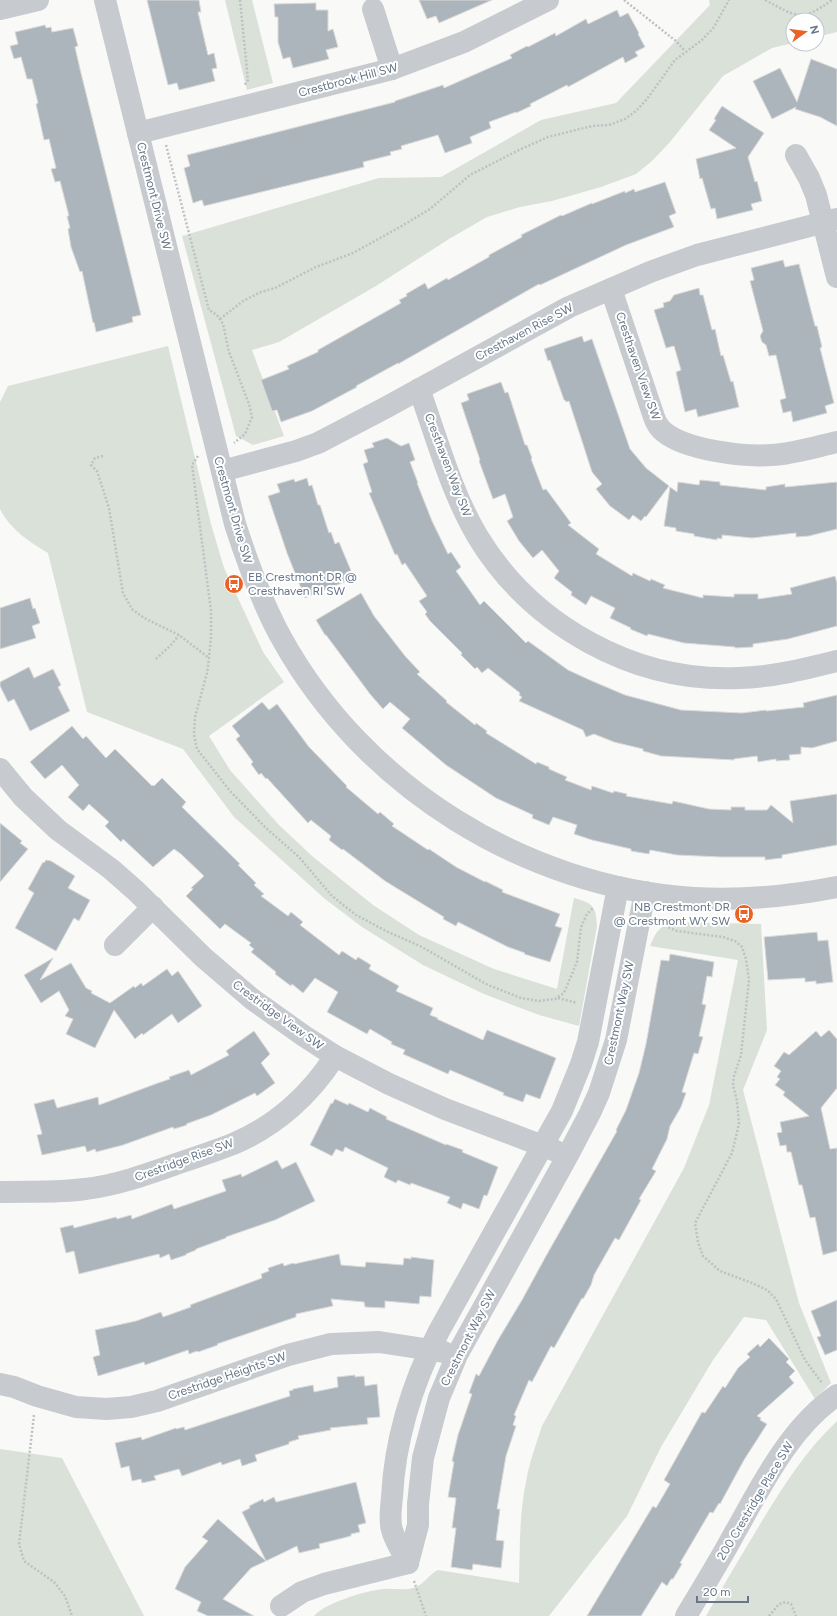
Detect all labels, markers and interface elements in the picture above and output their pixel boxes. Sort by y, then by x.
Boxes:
north arrow [785,12,825,52]
text: N [807,24,822,35]
street label: Crestbrook Hill SW [297,60,400,100]
street label: Crestmont Drive SW [134,141,174,252]
street label: Cresthaven Rise SW [473,300,576,364]
street label: Cresthaven View SW [613,310,663,422]
street label: Cresthaven Way SW [422,411,474,519]
street label: Crestmont Drive SW [211,455,255,565]
place label: EB Crestmont DR @ Cresthaven RI SW [248,570,357,598]
bus stop icon: EB Crestmont DR @ Cresthaven RI SW [223,573,245,595]
place label: NB Crestmont DR @ Crestmont WY SW [614,900,730,928]
bus stop icon: NB Crestmont DR @ Crestmont WY SW [733,903,755,925]
street label: Crestmont Way SW [601,959,637,1066]
street label: Crestridge View SW [230,977,326,1053]
street label: Crestridge Rise SW [133,1135,236,1184]
street label: Crestmont Way SW [438,1287,499,1388]
street label: Crestridge Heights SW [166,1349,288,1403]
street label: 200 Crestridge Place SW [714,1439,796,1563]
scale bar [697,1578,748,1604]
text: 20 m [703,1585,731,1599]

